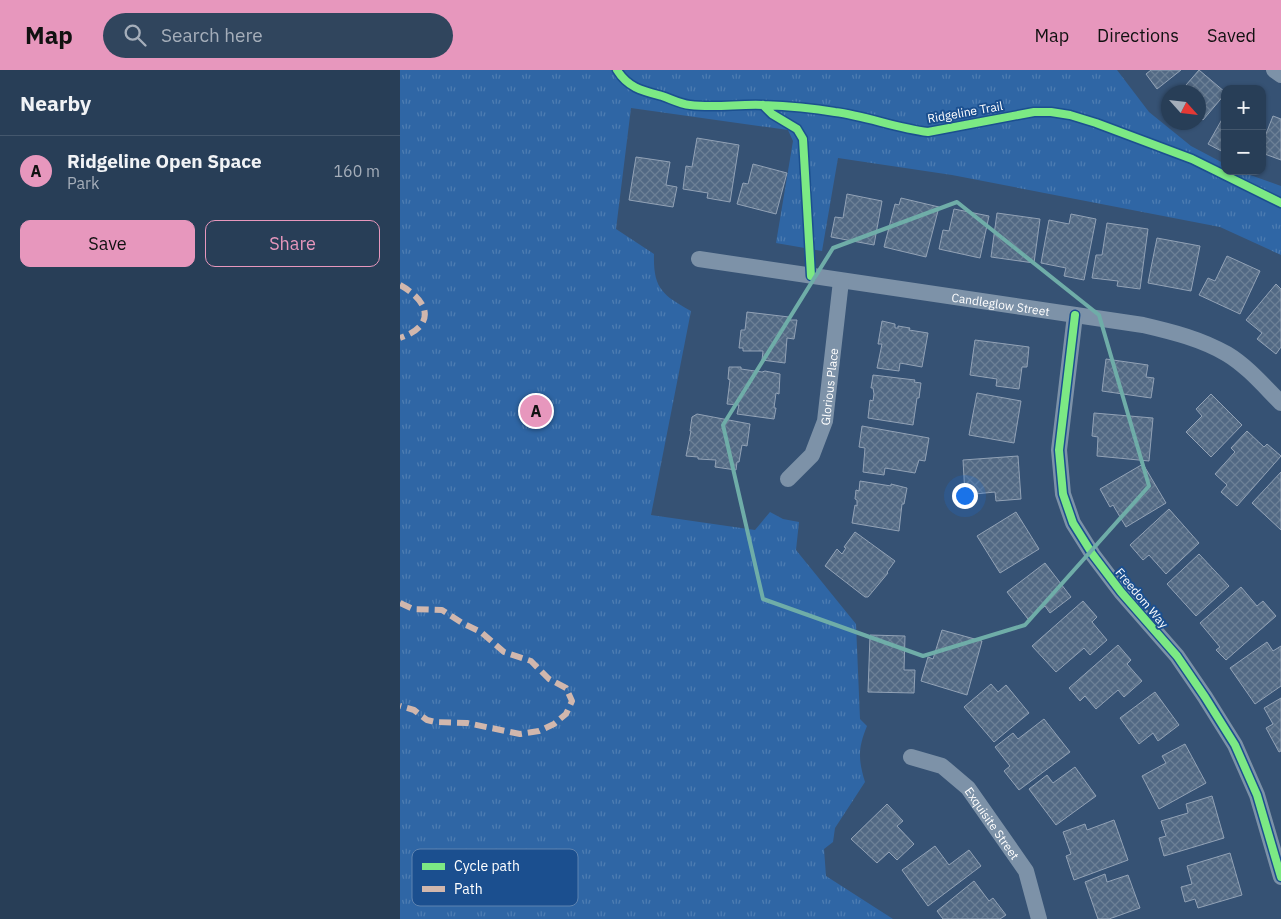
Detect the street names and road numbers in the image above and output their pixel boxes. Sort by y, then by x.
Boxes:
street label: Ridgeline Trail [926,98,1004,126]
street label: Candleglow Street [951,289,1051,319]
street label: Glorious Place [817,347,841,426]
street label: Freedom Way [1113,565,1171,631]
street label: Exquisite Street [962,784,1023,862]

